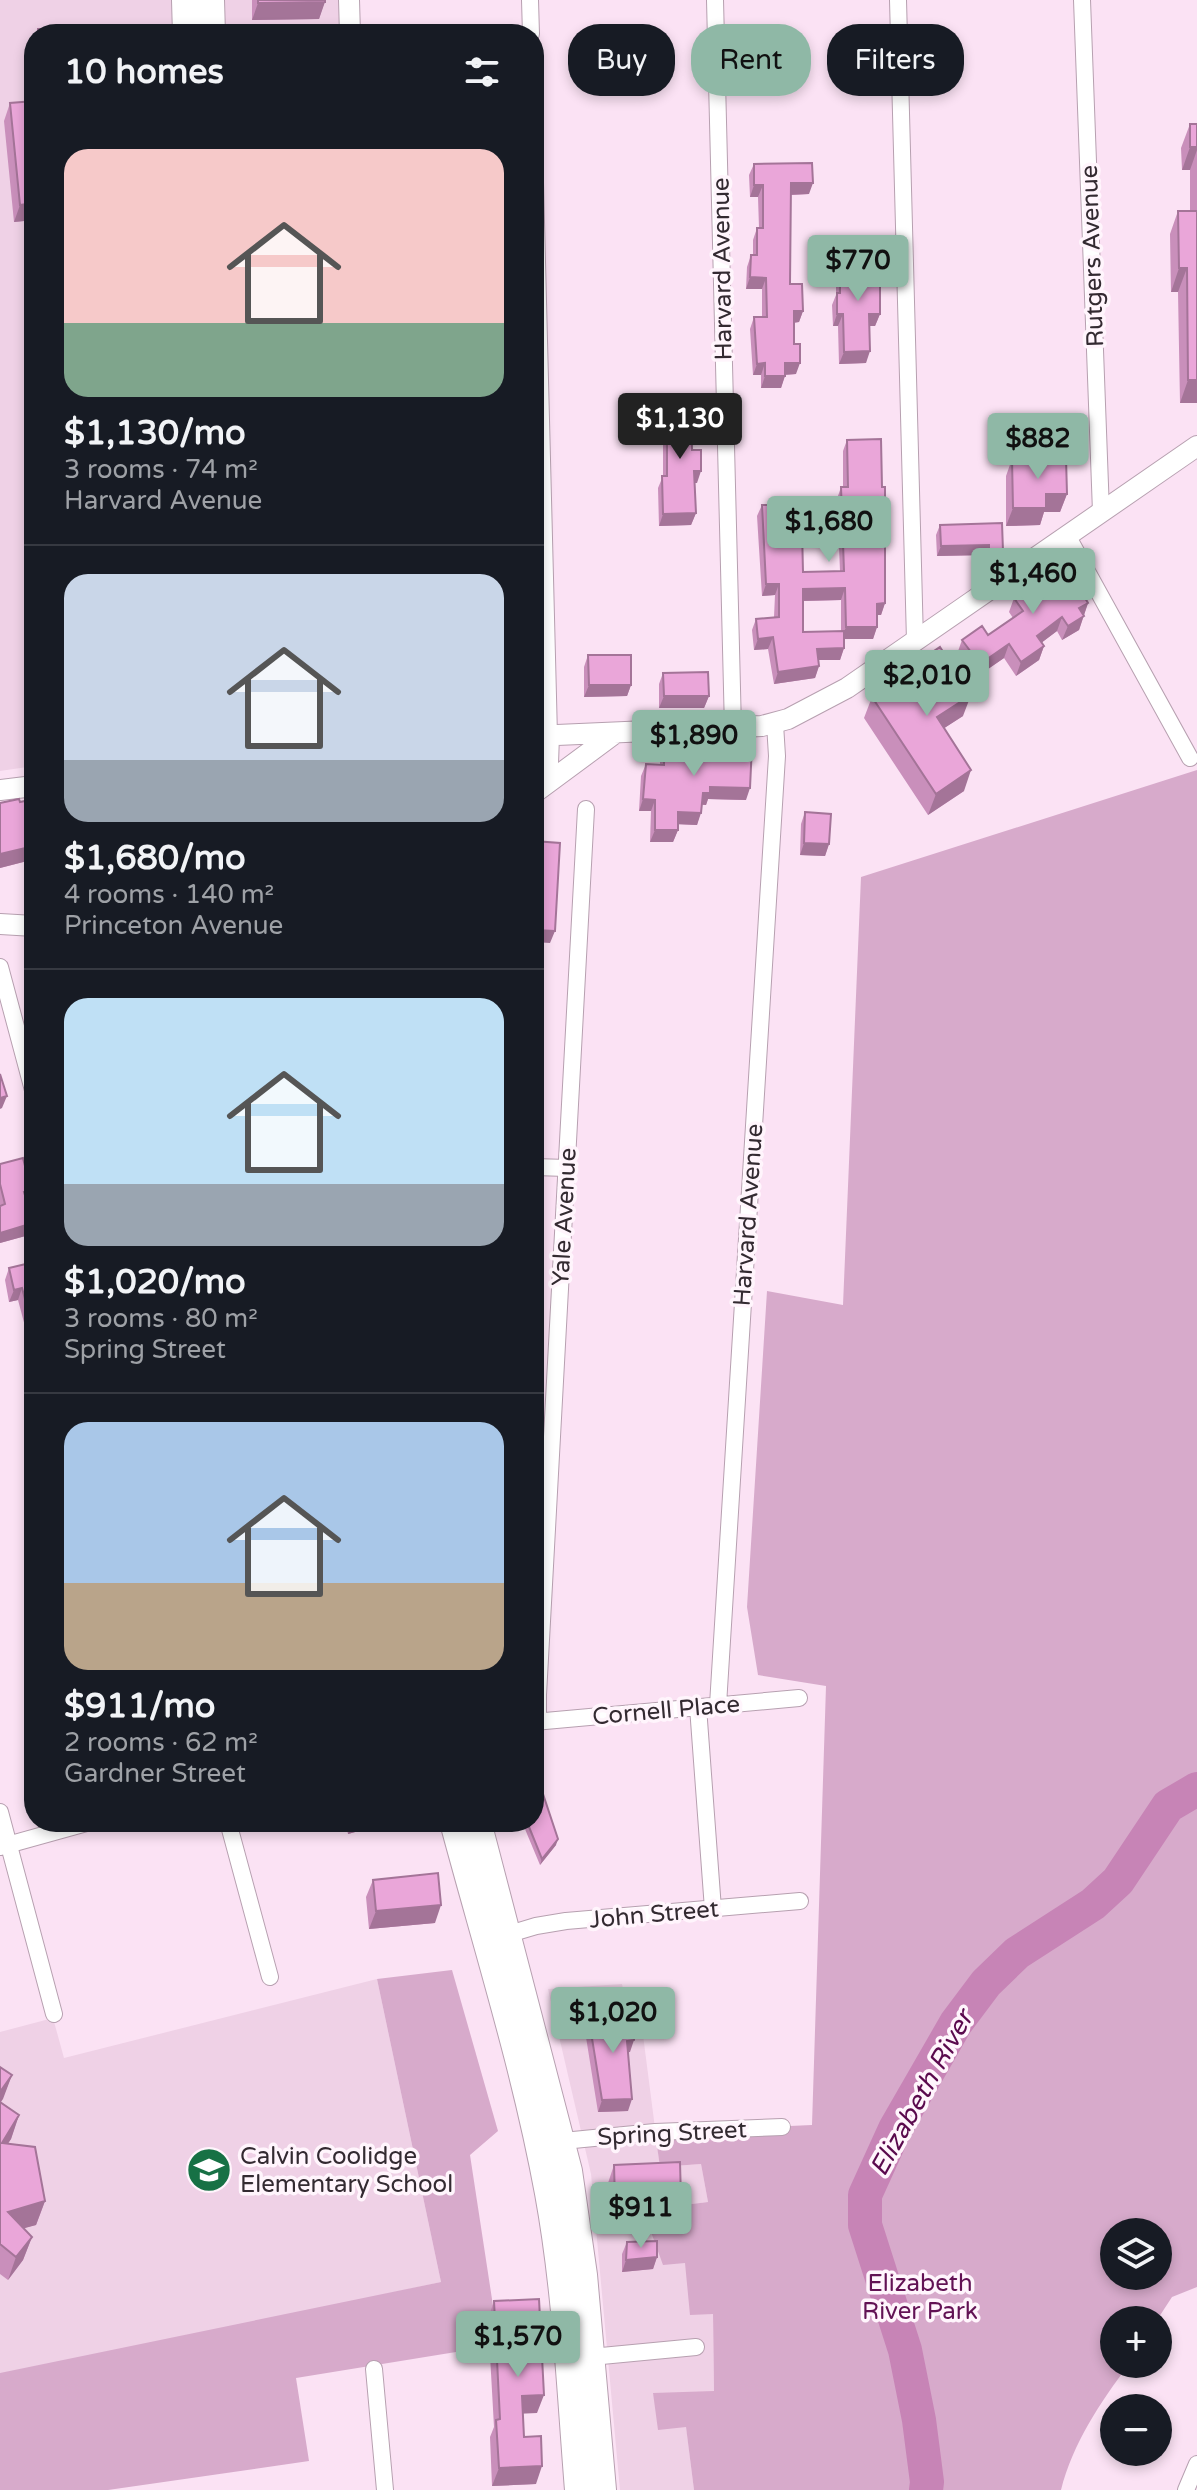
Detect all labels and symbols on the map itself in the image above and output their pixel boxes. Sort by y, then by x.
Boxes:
street label: Rutgers Avenue [1075,164,1110,348]
street label: Harvard Avenue [706,177,739,361]
pin: $770 [811,235,905,303]
pin: $1,130 [615,393,745,461]
pin: $882 [991,413,1085,481]
pin: $1,680 [764,496,894,564]
pin: $1,460 [968,548,1098,616]
pin: $2,010 [862,650,992,718]
pin: $1,890 [629,710,759,778]
street label: Harvard Avenue [728,1123,769,1307]
street label: Yale Avenue [546,1147,583,1287]
street label: Cornell Place [591,1690,741,1731]
street label: John Street [588,1894,720,1935]
pin: $1,020 [548,1987,678,2055]
water label: Elizabeth River [863,2003,981,2181]
street label: Spring Street [597,2115,747,2152]
place label: Calvin Coolidge Elementary School [240,2142,453,2199]
school or university icon: Calvin Coolidge Elementary School [185,2146,233,2194]
pin: $911 [594,2182,688,2250]
park label: Elizabeth River Park [862,2269,978,2326]
pin: $1,570 [453,2311,583,2379]

